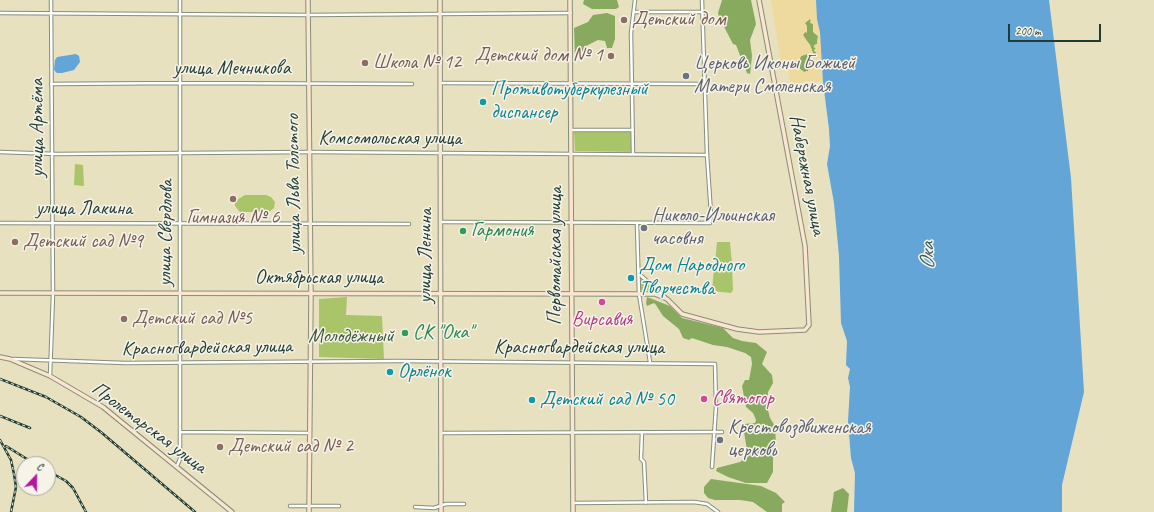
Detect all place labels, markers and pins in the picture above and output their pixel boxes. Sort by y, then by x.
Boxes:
place label: Детский дом [632,8,725,32]
marker: Детский дом [619,15,629,25]
place label: Детский дом № 1 [475,44,603,68]
place label: Школа № 12 [373,51,461,75]
marker: Детский дом № 1 [606,51,616,61]
place label: Церковь Иконы Божией Матери Смоленская [694,52,855,99]
marker: Школа № 12 [360,58,370,68]
marker: Церковь Иконы Божией Матери Смоленская [681,71,691,81]
place label: Противотуберкулезный диспансер [491,78,648,125]
marker: Противотуберкулезный диспансер [478,97,488,107]
marker: Гимназия № 6 [228,194,238,204]
place label: Николо-Ильинская часовня [652,204,774,251]
place label: Гимназия № 6 [187,206,279,230]
place label: Гармония [471,219,533,243]
marker: Николо-Ильинская часовня [639,223,649,233]
marker: Гармония [458,226,468,236]
place label: Детский сад №9 [23,230,143,254]
marker: Детский сад №9 [10,237,20,247]
place label: Дом Народного Творчества [639,254,744,301]
marker: Дом Народного Творчества [626,273,636,283]
marker: Вирсавия [597,297,607,307]
place label: Детский сад №5 [132,307,252,331]
place label: Вирсавия [572,308,632,332]
marker: Детский сад №5 [119,314,129,324]
place label: СК "Ока" [413,321,473,345]
marker: СК "Ока" [400,328,410,338]
place label: Орлёнок [398,360,451,384]
marker: Орлёнок [385,367,395,377]
place label: Святогор [712,387,774,411]
place label: Детский сад № 50 [540,388,674,412]
marker: Святогор [699,394,709,404]
marker: Детский сад № 50 [527,395,537,405]
place label: Крестовоздвиженская церковь [728,416,871,463]
place label: Детский сад № 2 [228,435,353,459]
marker: Крестовоздвиженская церковь [715,435,725,445]
marker: Детский сад № 2 [215,442,225,452]

